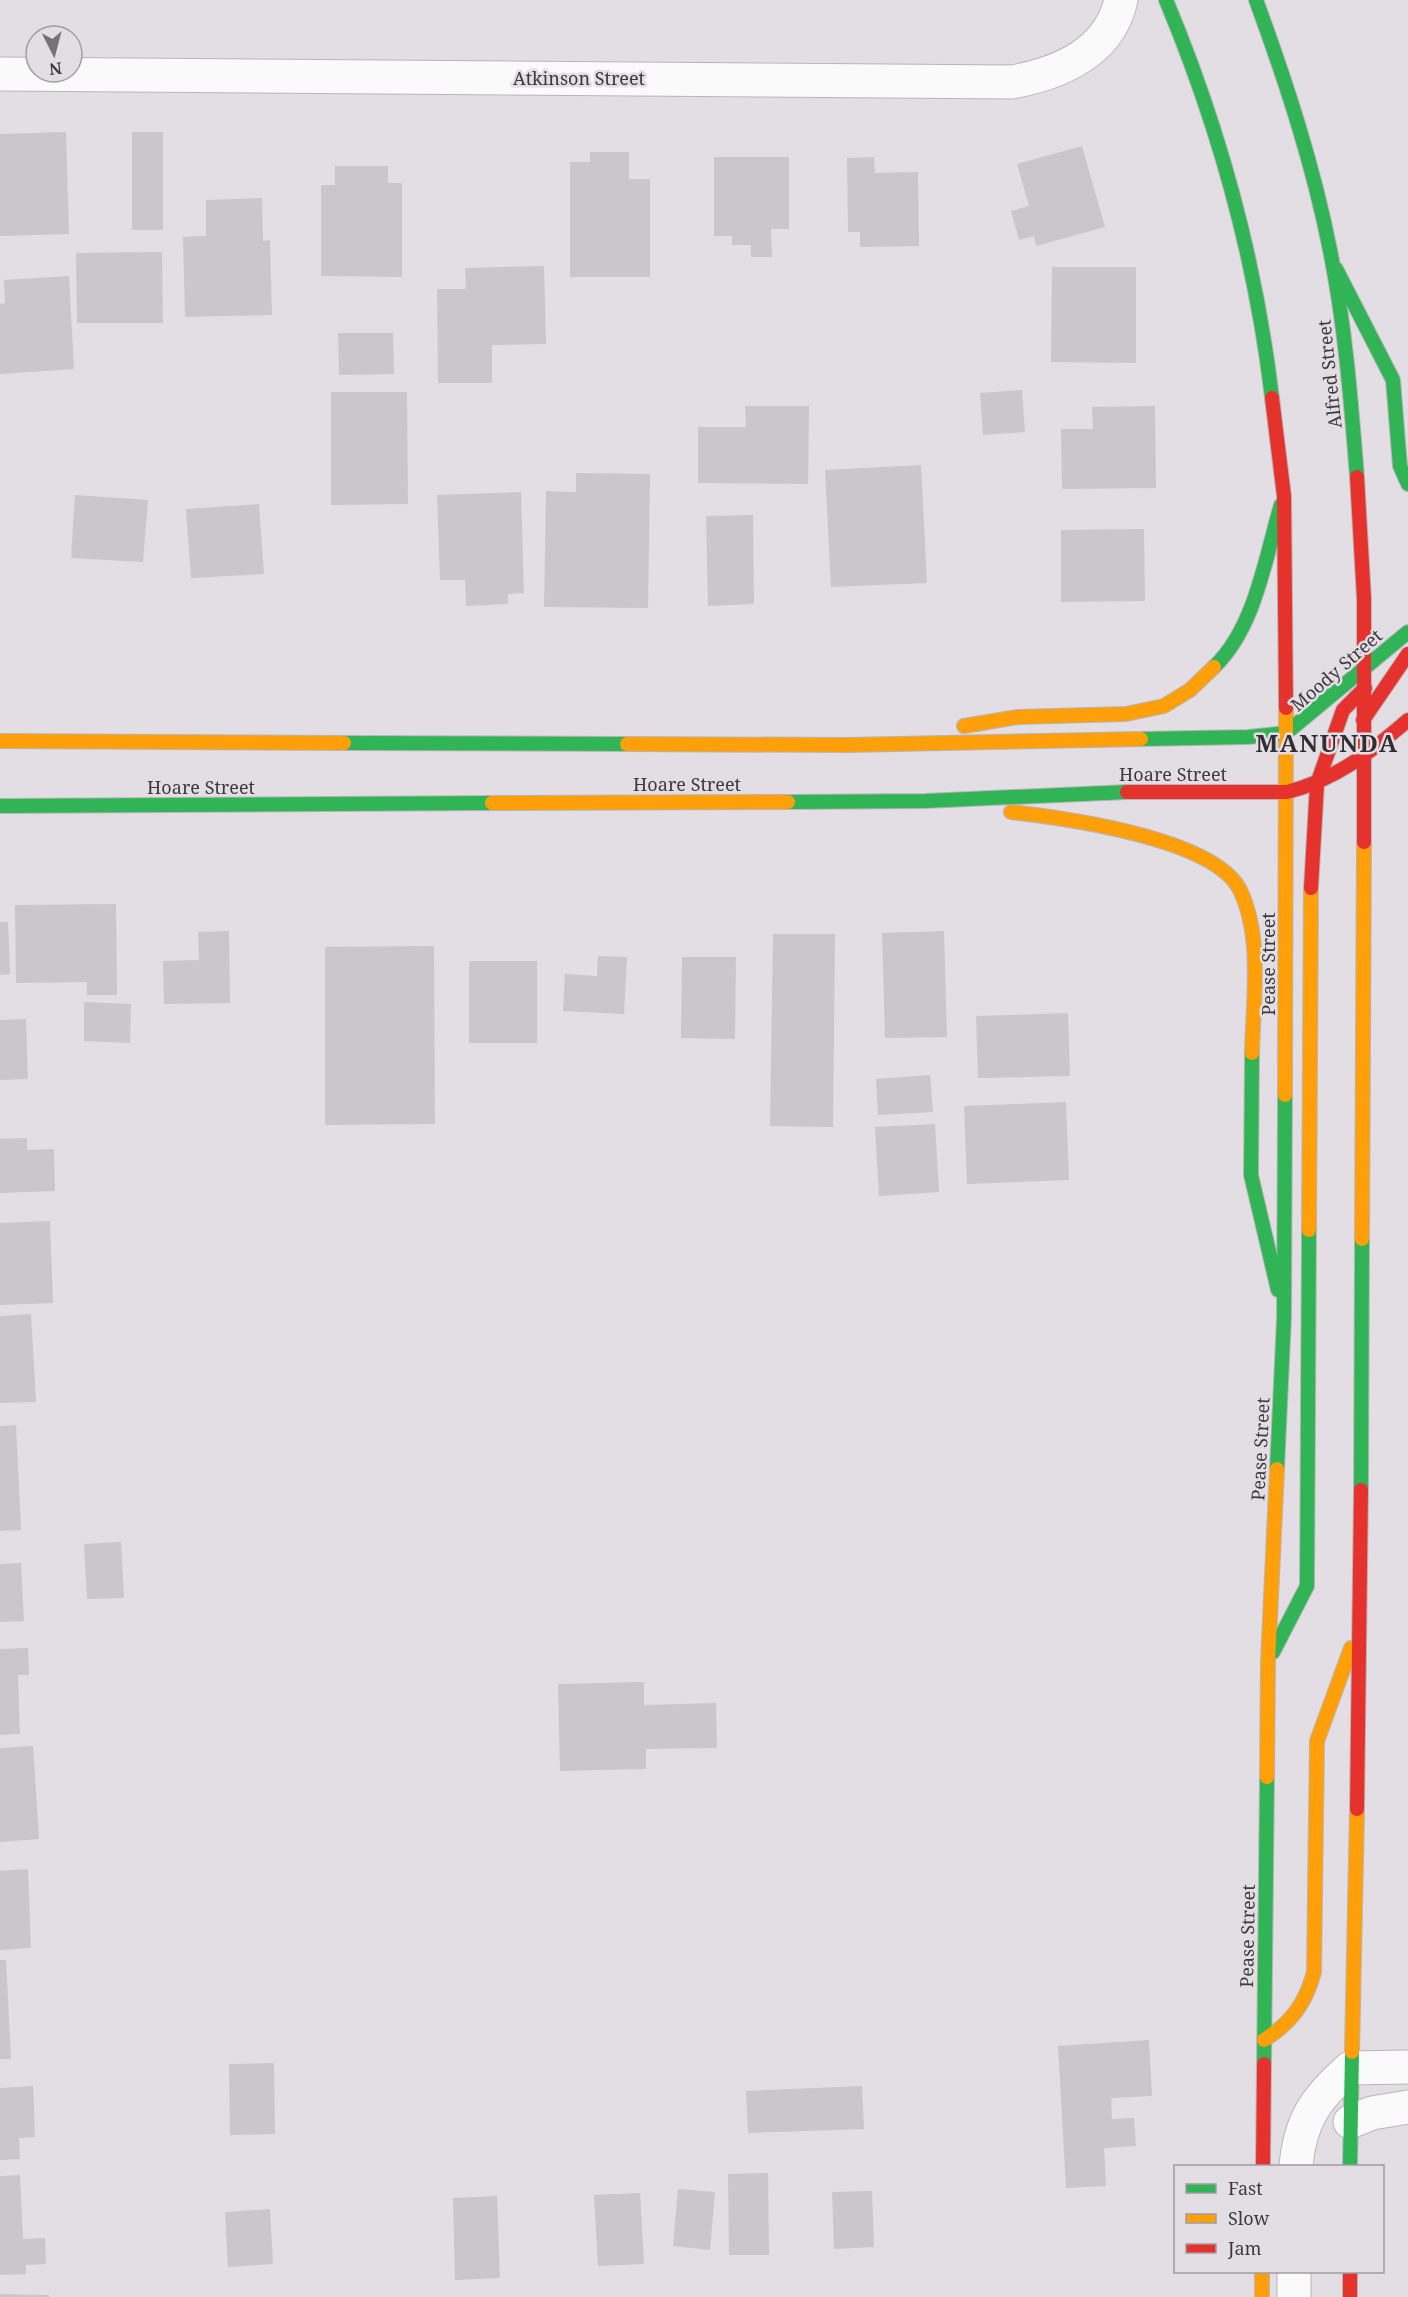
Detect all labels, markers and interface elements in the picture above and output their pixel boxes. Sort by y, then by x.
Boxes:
north arrow [24,24,84,84]
text: N [48,57,63,81]
street label: Atkinson Street [513,66,645,90]
street label: Alfred Street [1311,319,1347,429]
street label: Moody Street [1285,624,1387,716]
district label: MANUNDA [1255,726,1399,759]
street label: Hoare Street [1119,762,1227,786]
street label: Hoare Street [633,772,741,796]
street label: Hoare Street [147,775,255,799]
street label: Pease Street [1256,912,1280,1016]
street label: Pease Street [1245,1397,1275,1501]
street label: Pease Street [1234,1884,1260,1988]
legend [1174,2165,1384,2273]
text: Fast [1228,2176,1263,2200]
text: Slow [1228,2206,1270,2230]
text: Jam [1227,2236,1262,2260]

